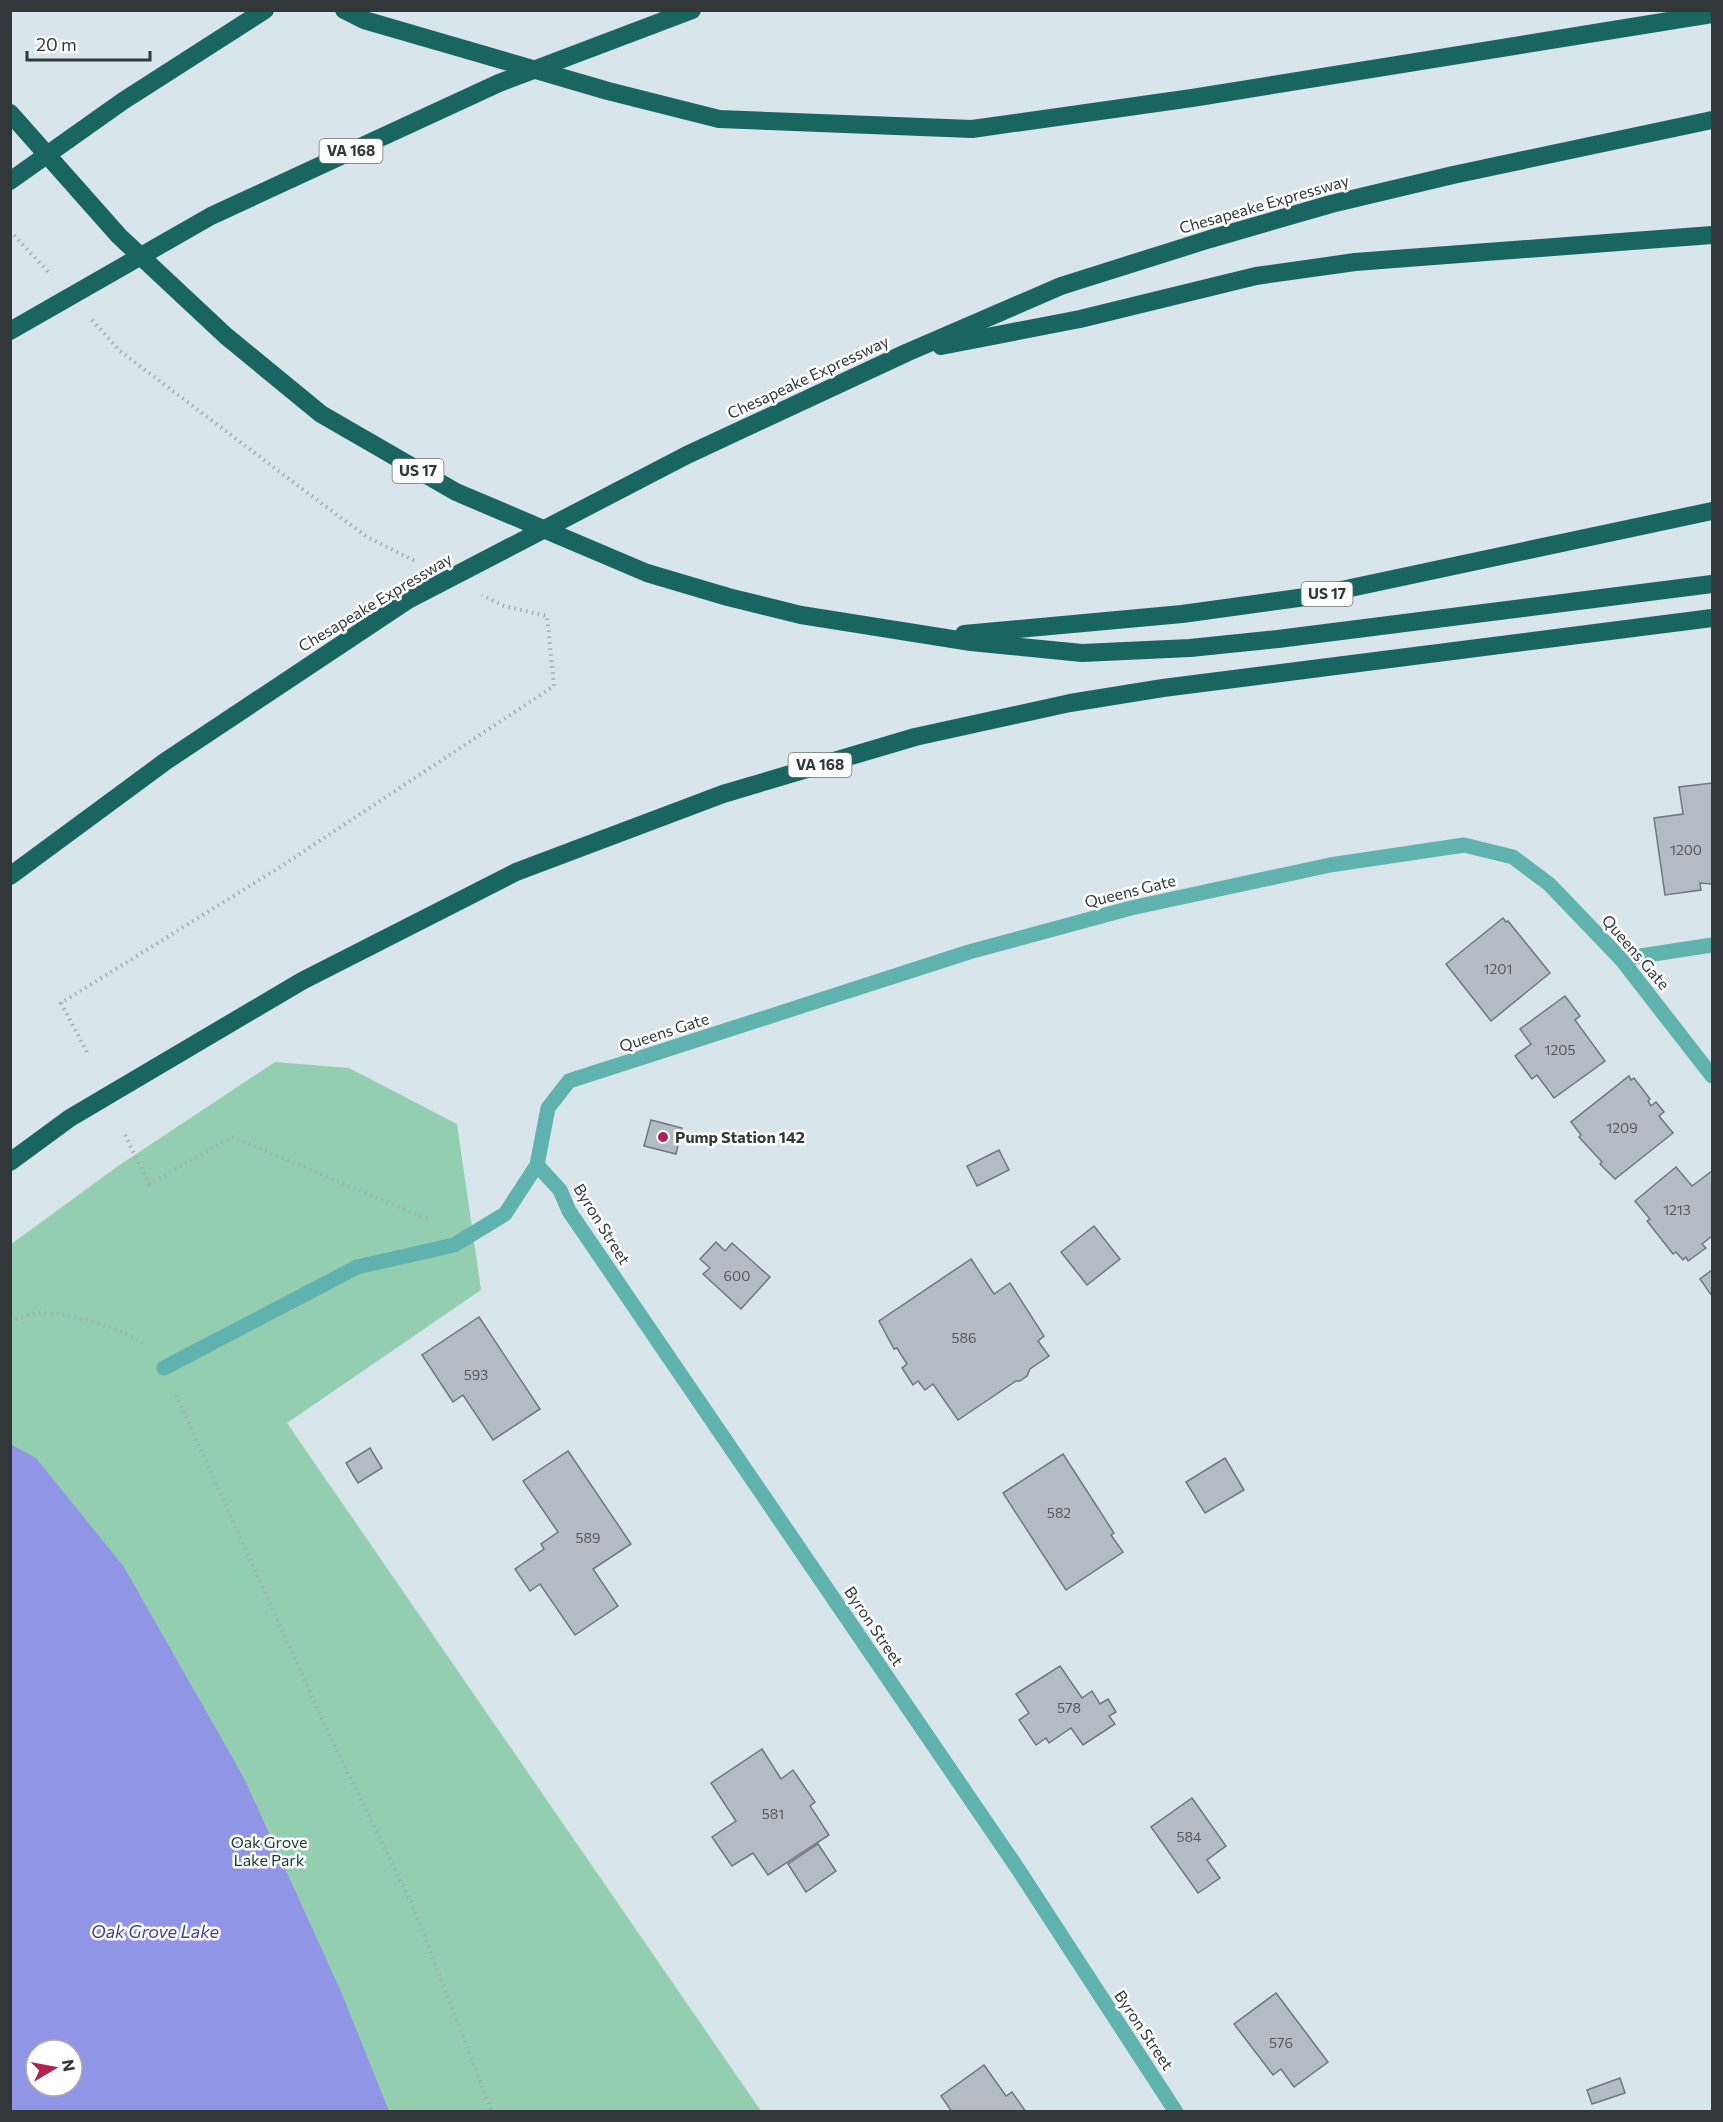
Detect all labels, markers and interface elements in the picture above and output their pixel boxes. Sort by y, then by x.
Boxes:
scale bar [27,24,150,62]
text: 20 m [36,33,77,55]
road number: VA 168 [320,139,382,163]
street label: Chesapeake Expressway [1177,170,1351,237]
street label: Chesapeake Expressway [724,331,891,422]
road number: US 17 [392,459,444,483]
street label: Chesapeake Expressway [294,548,455,655]
road number: US 17 [1302,582,1352,606]
road number: VA 168 [788,753,852,777]
house number: 1200 [1670,841,1702,858]
street label: Queens Gate [1082,870,1177,911]
street label: Queens Gate [1599,910,1674,993]
house number: 1201 [1484,960,1512,977]
street label: Queens Gate [616,1008,711,1055]
house number: 1205 [1545,1041,1575,1058]
house number: 1209 [1606,1119,1638,1136]
place label: Pump Station 142 [675,1127,805,1146]
marker: Pump Station 142 [656,1130,670,1144]
street label: Byron Street [570,1180,635,1268]
house number: 1213 [1663,1201,1691,1218]
house number: 600 [724,1267,750,1284]
house number: 586 [951,1329,977,1346]
house number: 593 [464,1366,488,1383]
house number: 582 [1047,1504,1071,1521]
house number: 589 [575,1529,601,1546]
street label: Byron Street [841,1582,908,1669]
house number: 578 [1057,1699,1081,1716]
house number: 581 [762,1805,784,1822]
house number: 584 [1177,1828,1202,1845]
park label: Oak Grove Lake Park [231,1832,307,1869]
water label: Oak Grove Lake [91,1920,220,1942]
street label: Byron Street [1111,1986,1178,2073]
house number: 576 [1269,2034,1293,2051]
north arrow [24,2038,84,2098]
text: N [59,2058,80,2073]

